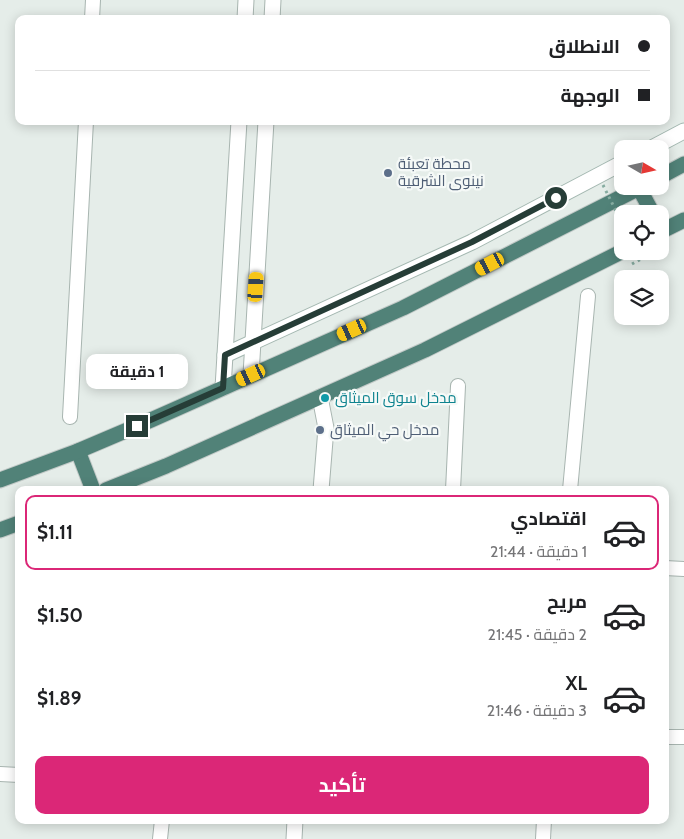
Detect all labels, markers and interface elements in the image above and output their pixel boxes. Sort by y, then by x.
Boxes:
text: الانطلاق [549,35,620,58]
text: الوجهة [560,84,620,107]
north arrow [614,140,669,195]
map controls [614,140,669,325]
place label: محطة تعبئة نينوى الشرقية [398,155,484,191]
marker: محطة تعبئة نينوى الشرقية [382,167,394,179]
route start [545,187,567,209]
button: locate [614,205,669,260]
car [473,251,506,277]
button: layers [614,270,669,325]
car [247,272,264,302]
car [335,317,368,343]
callout: 1 دقيقة [86,354,188,388]
text: 1 دقيقة [110,362,164,381]
car [234,362,267,388]
place label: مدخل سوق الميثاق [335,389,457,408]
marker: مدخل سوق الميثاق [319,392,331,404]
route end [126,415,148,437]
place label: مدخل حي الميثاق [330,421,439,442]
marker: مدخل حي الميثاق [314,424,326,436]
text: اقتصادي [511,507,587,530]
icon: car [602,510,647,555]
text: $1.11 [37,521,73,544]
text: 1 دقيقة · 21:44 [490,542,587,561]
text: مريح [547,590,587,613]
icon: car [602,593,647,638]
text: $1.50 [37,604,83,627]
text: 2 دقيقة · 21:45 [488,625,587,644]
text: XL [566,672,587,695]
icon: car [602,676,647,721]
text: $1.89 [37,687,81,710]
text: 3 دقيقة · 21:46 [487,701,587,720]
button: تأكيد [35,756,649,814]

